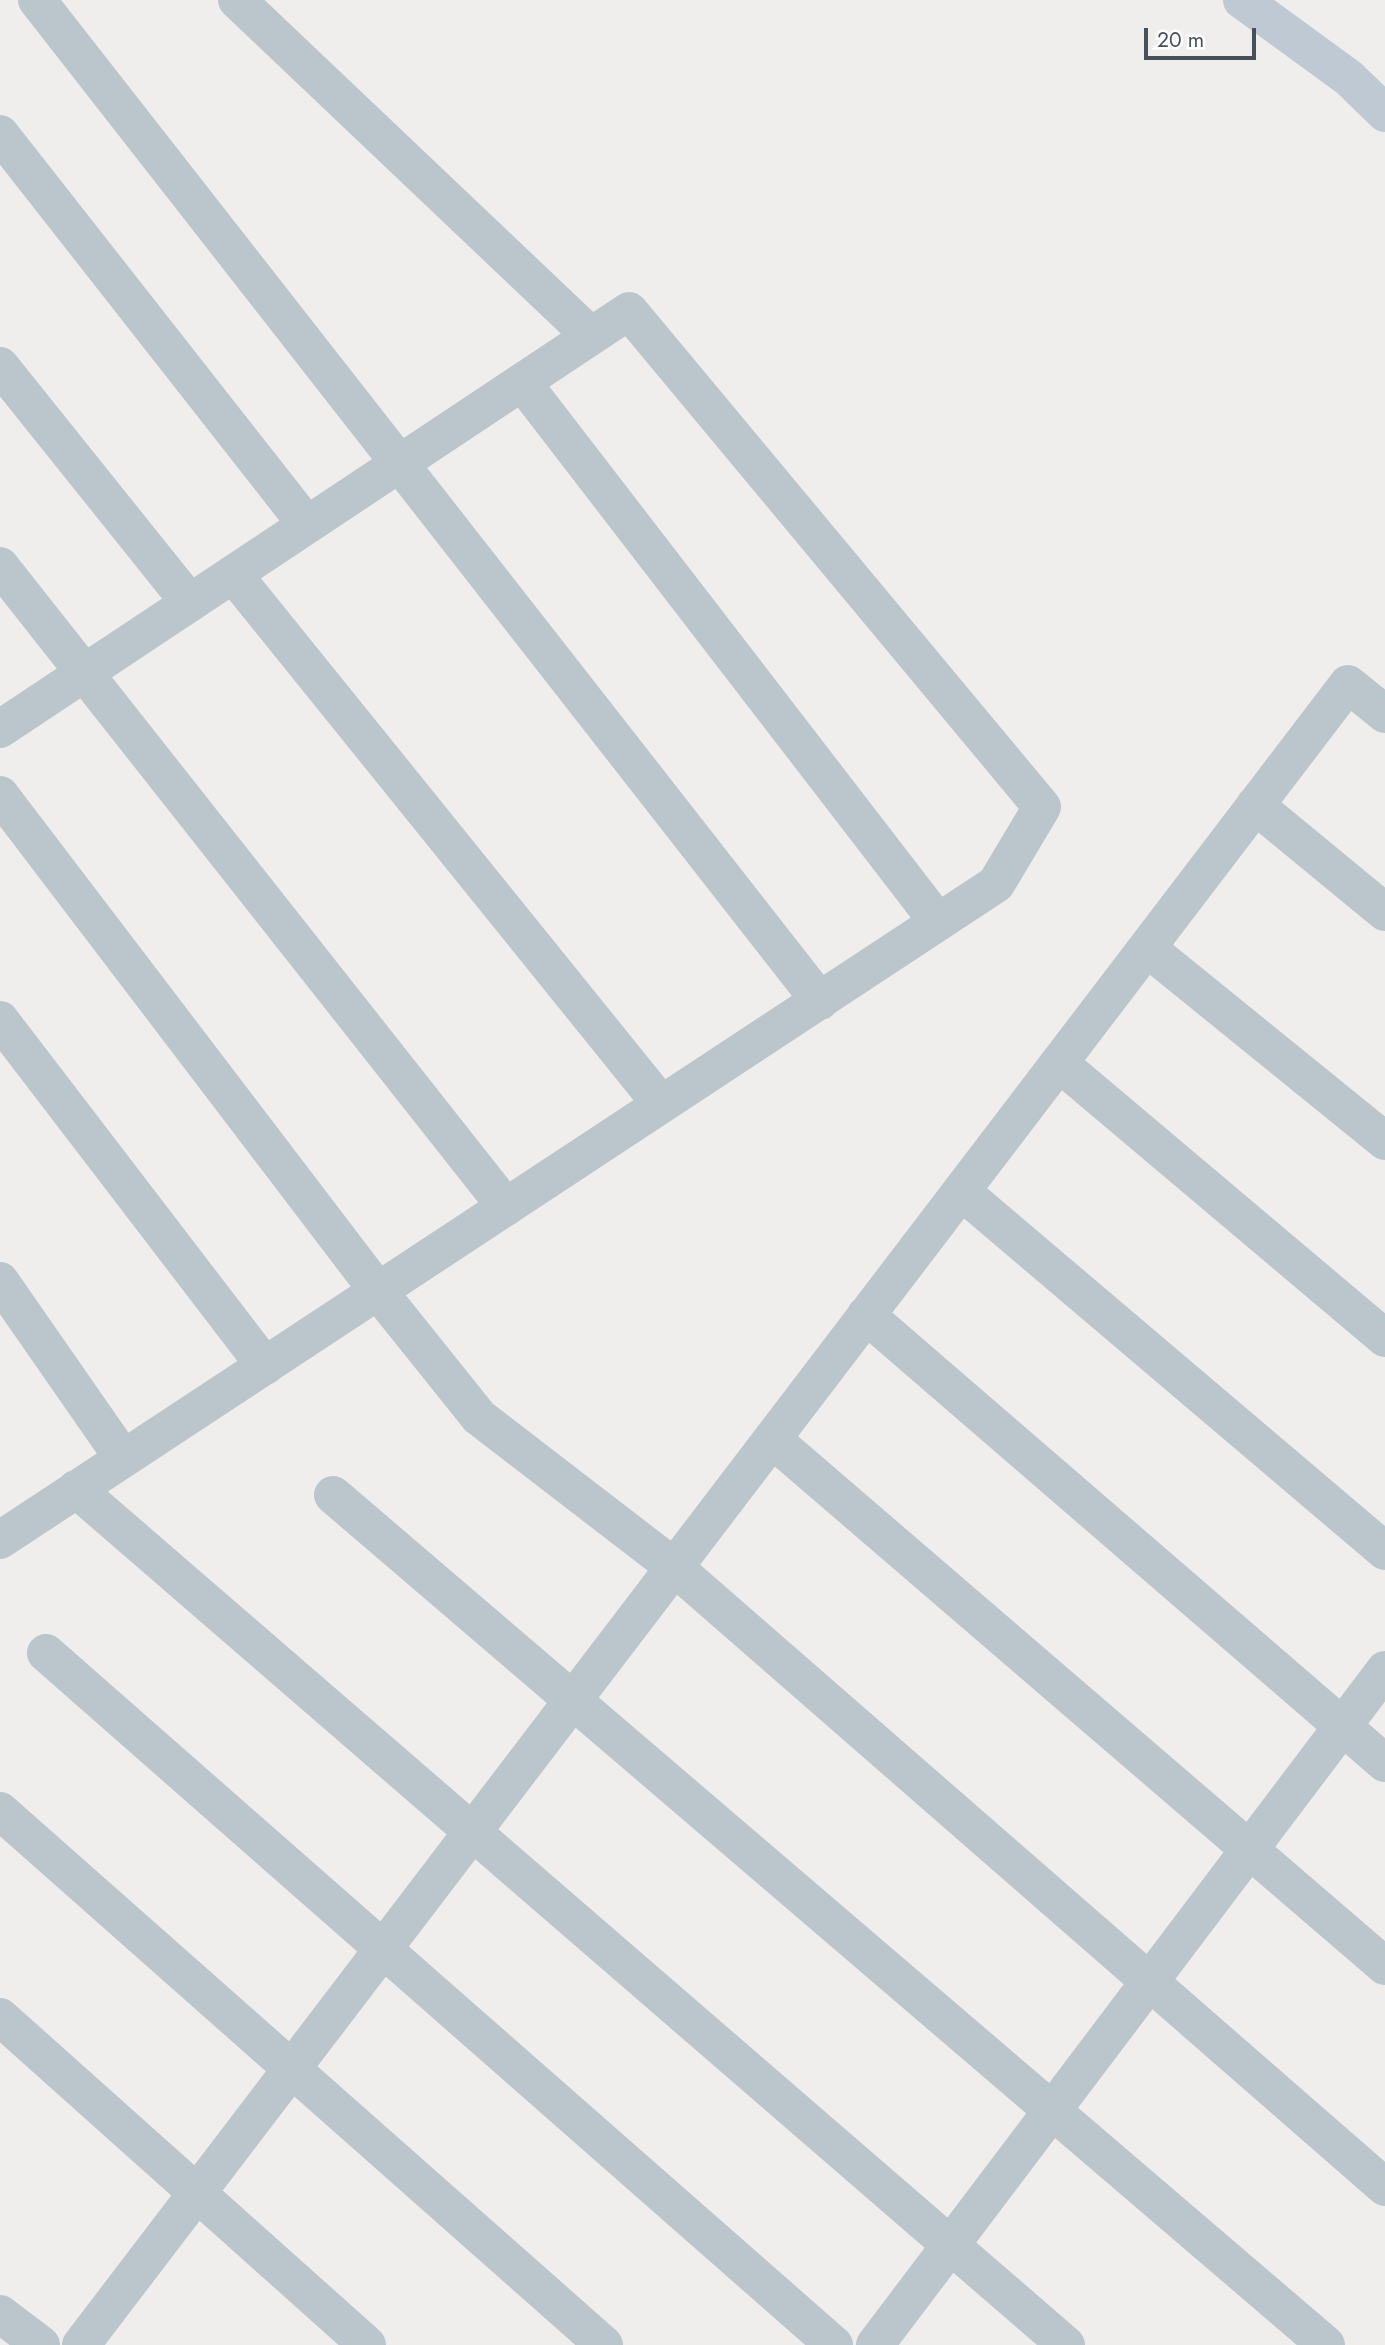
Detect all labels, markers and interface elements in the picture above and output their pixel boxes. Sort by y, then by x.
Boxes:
scale bar [1147,14,1259,58]
text: 20 m [1157,25,1204,55]

